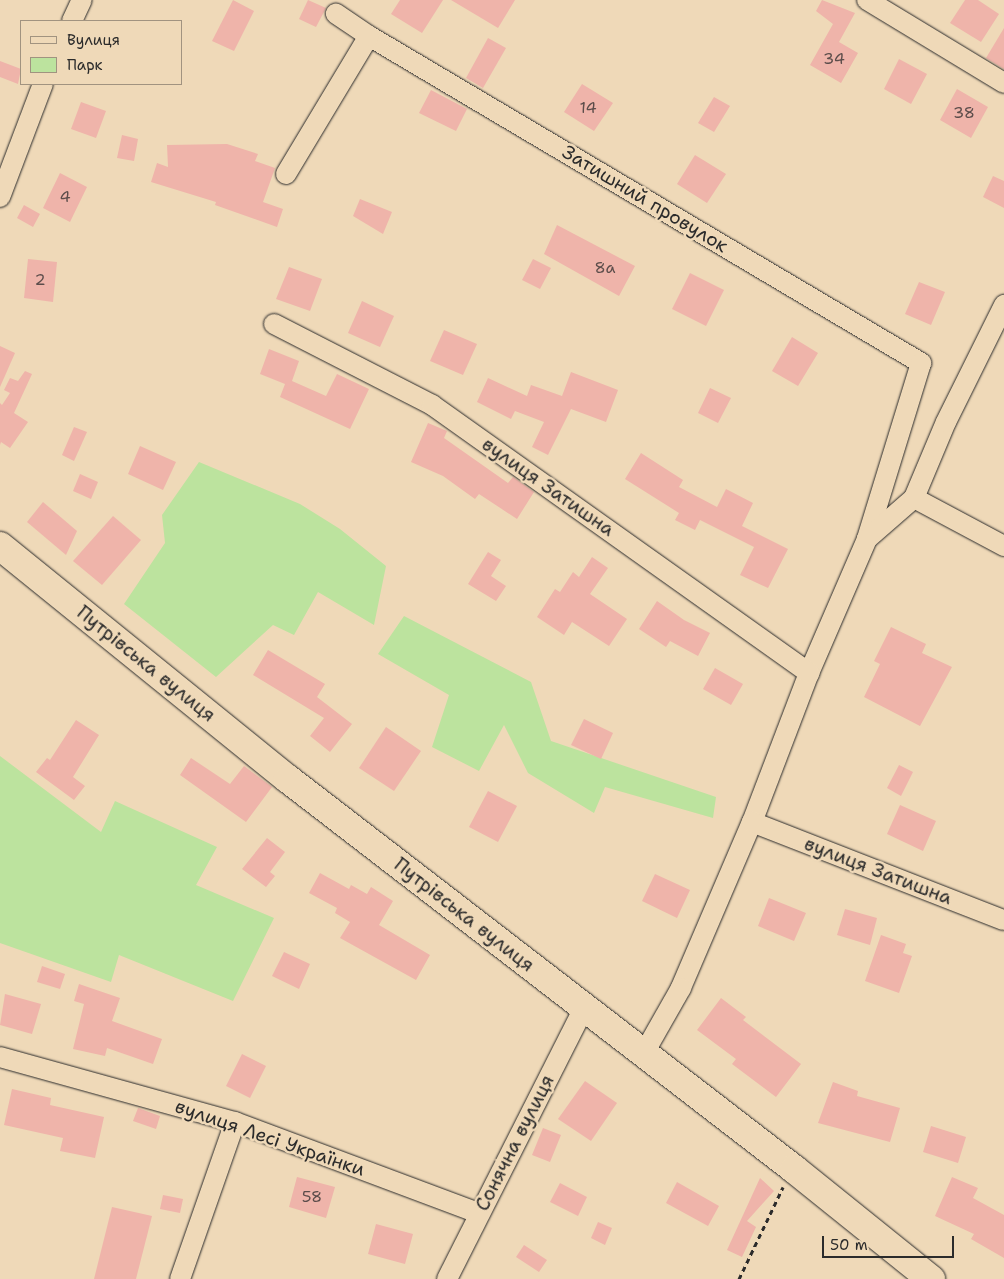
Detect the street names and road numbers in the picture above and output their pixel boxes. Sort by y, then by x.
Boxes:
street label: Затишний провулок [558,140,732,258]
street label: вулиця Затишна [477,433,619,541]
street label: Путрівська вулиця [72,601,220,727]
street label: вулиця Затишна [801,832,955,910]
street label: Путрівська вулиця [389,853,539,977]
street label: Сонячна вулиця [471,1071,559,1215]
street label: вулиця Лесі Українки [172,1095,368,1181]

